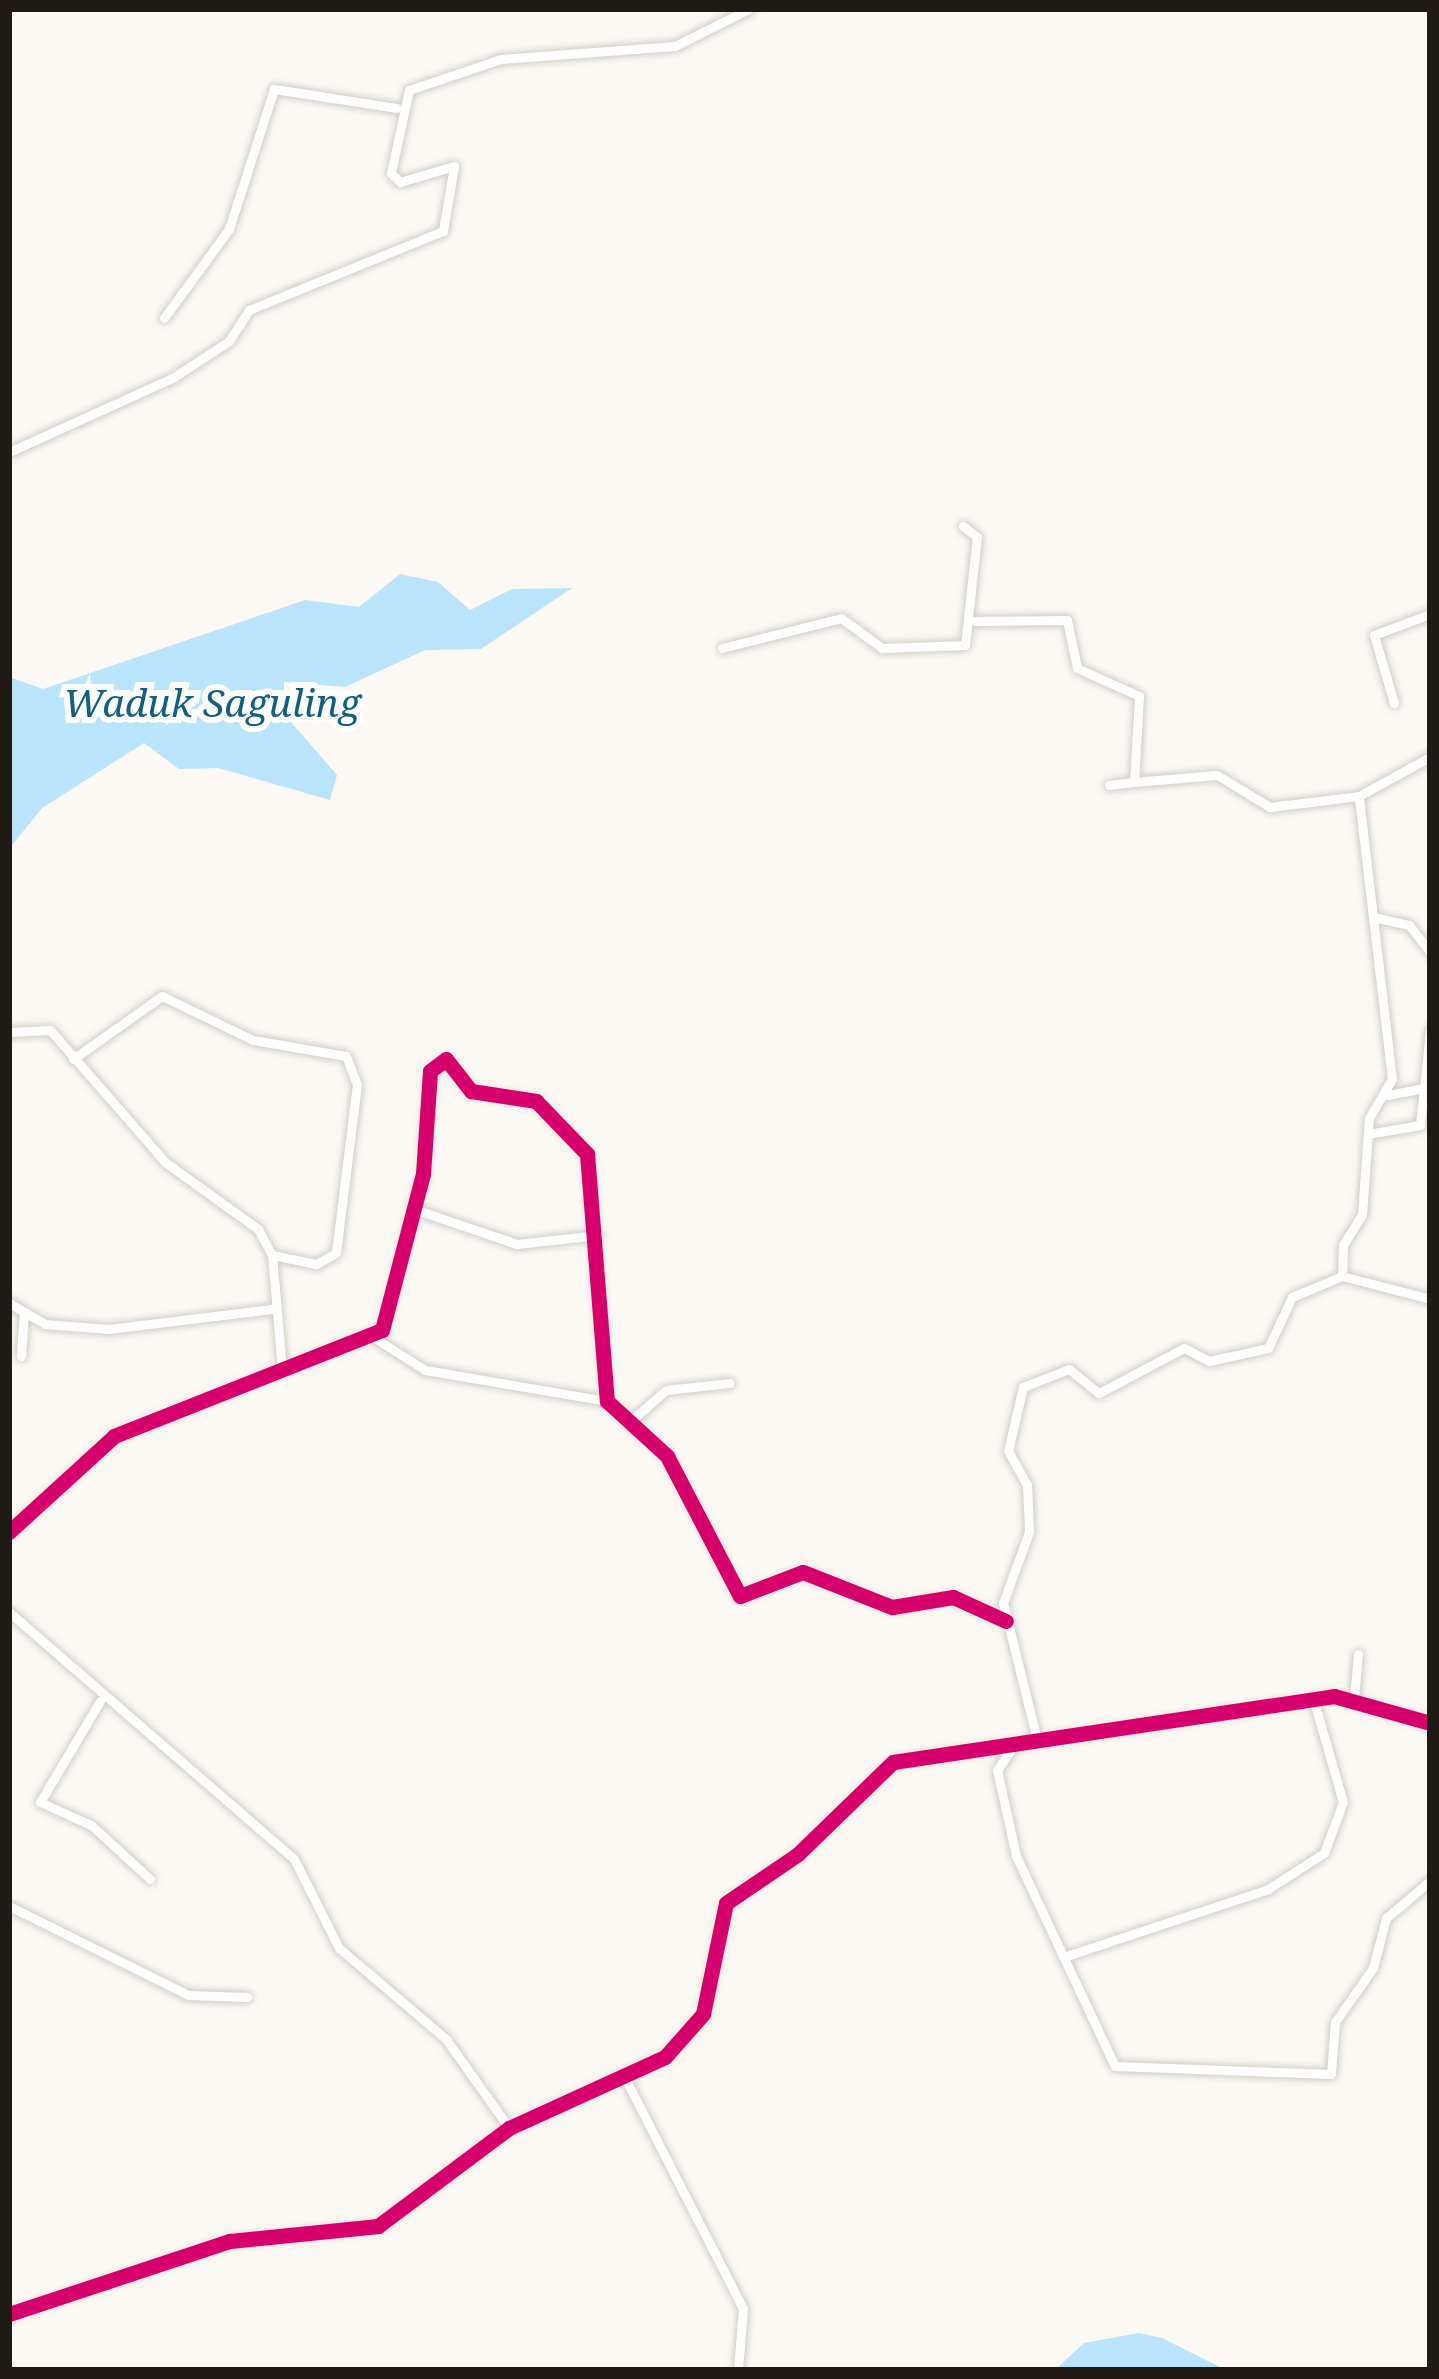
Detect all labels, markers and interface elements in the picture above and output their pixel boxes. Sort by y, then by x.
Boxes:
water label: Waduk Saguling [63,679,361,725]

